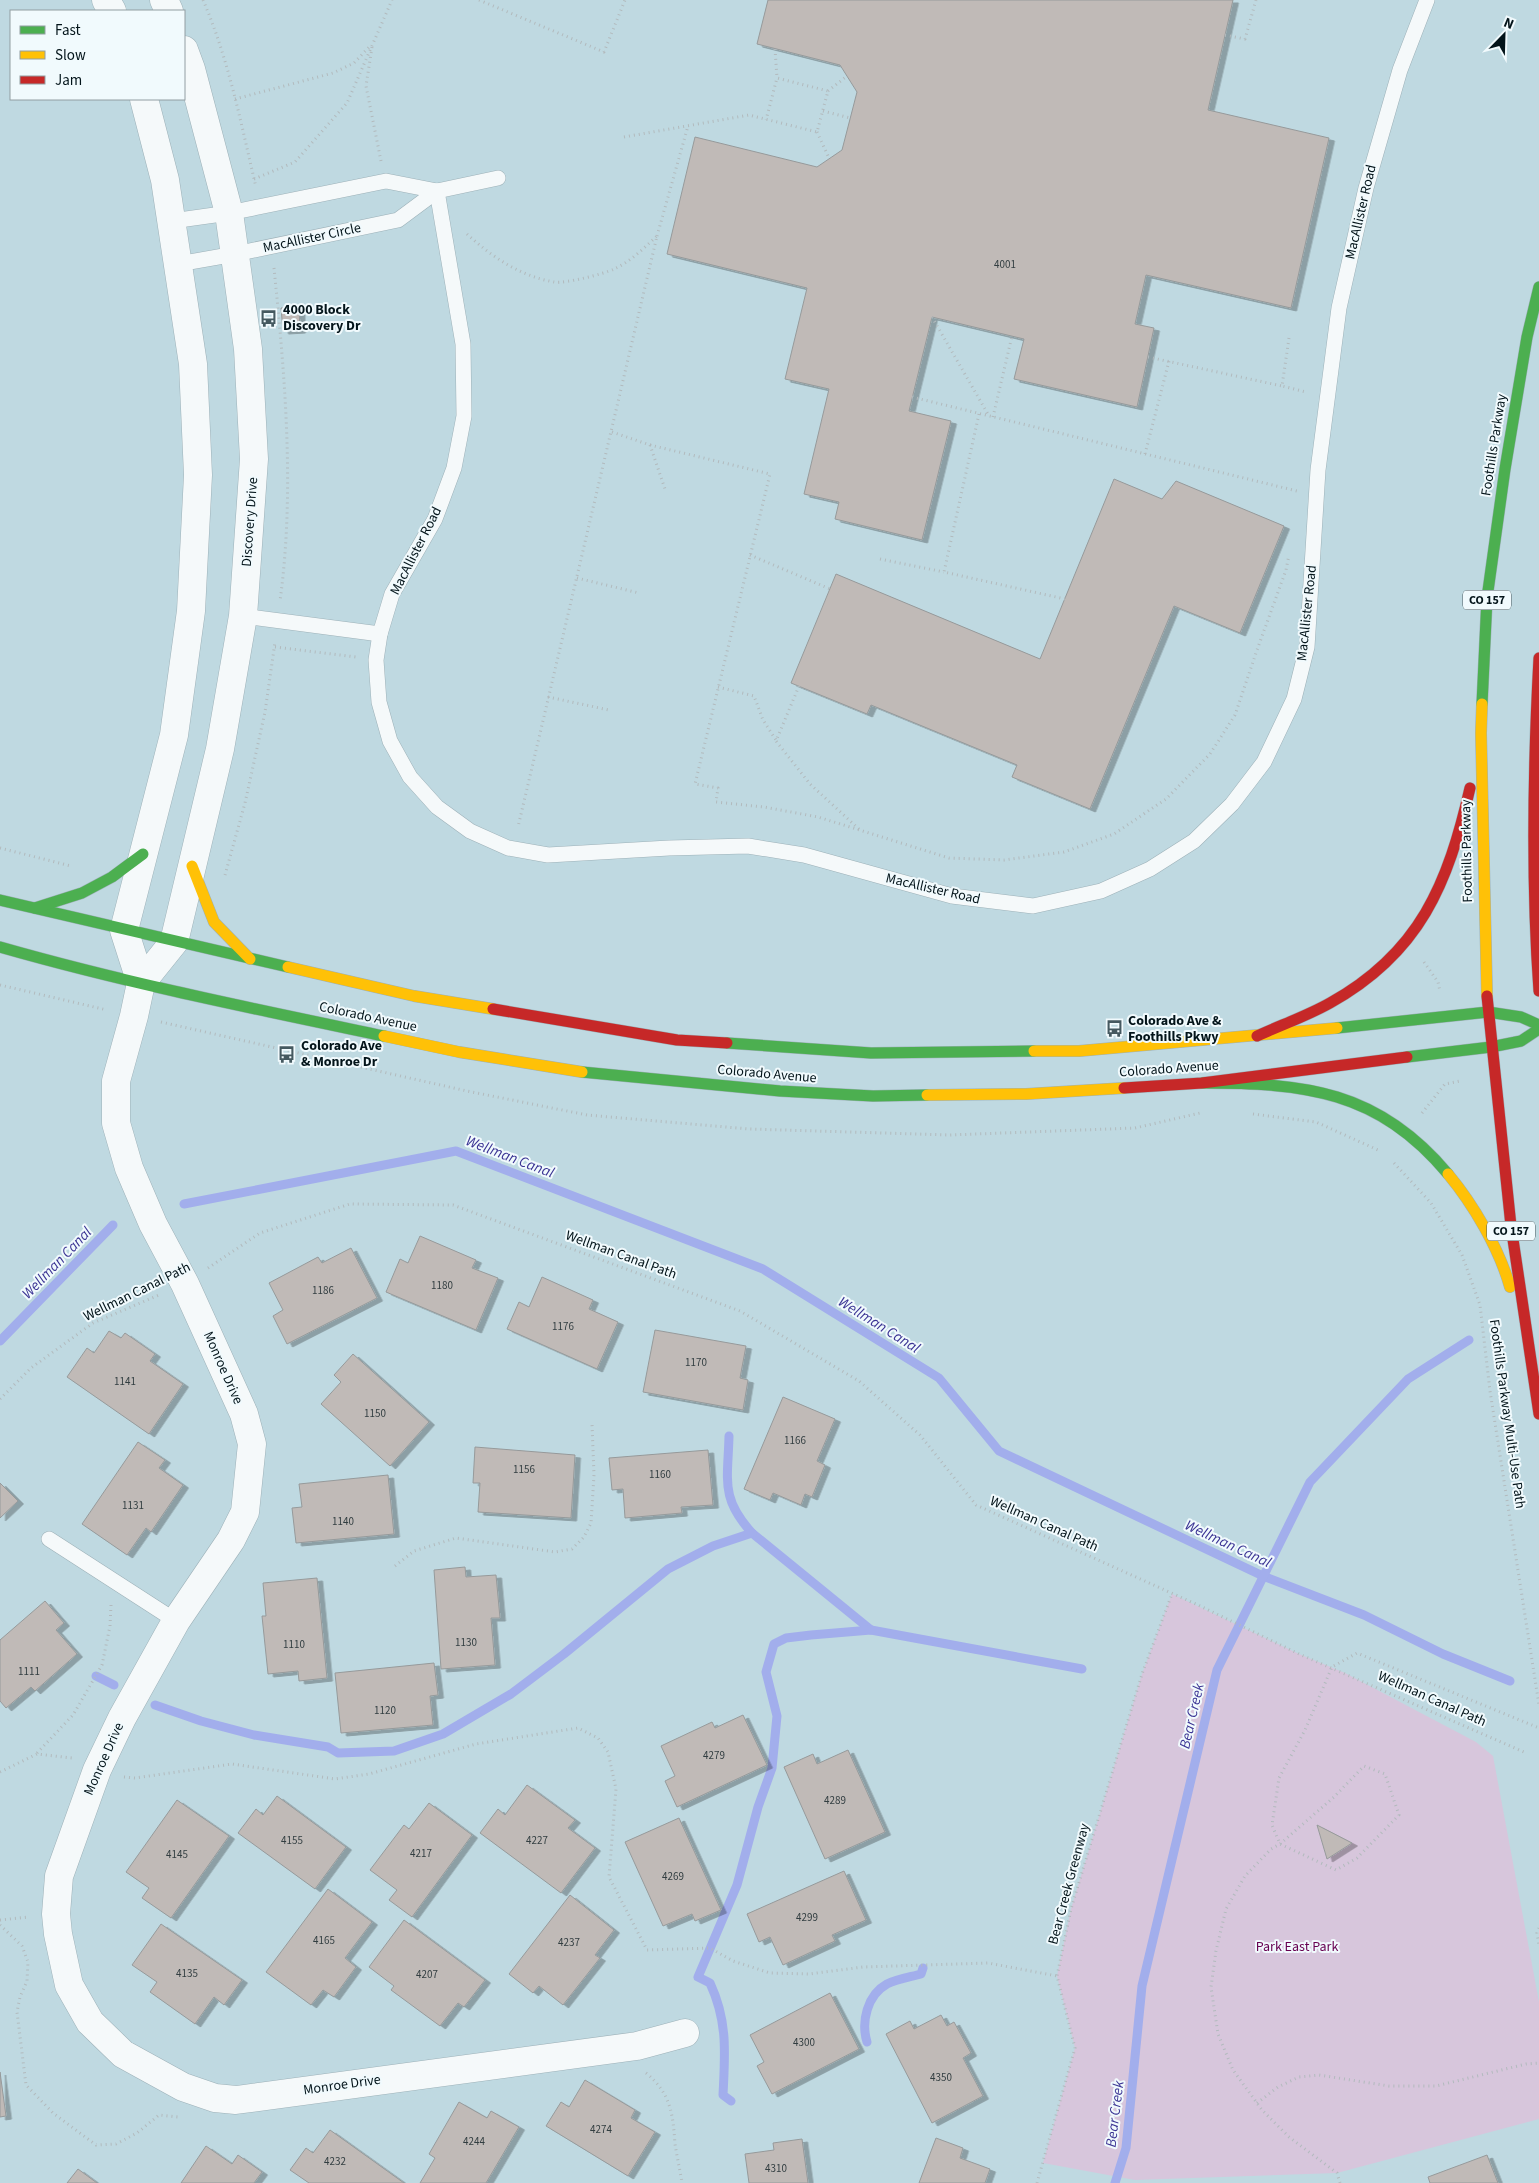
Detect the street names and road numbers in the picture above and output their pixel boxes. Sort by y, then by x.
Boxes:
street label: MacAllister Road [1340,163,1382,261]
street label: MacAllister Circle [261,218,363,258]
street label: Foothills Parkway [1476,392,1512,497]
street label: Discovery Drive [237,476,263,568]
street label: MacAllister Road [385,503,447,599]
street label: MacAllister Road [1292,564,1322,662]
road number: CO 157 [1463,590,1511,610]
street label: Foothills Parkway [1456,799,1478,903]
street label: MacAllister Road [884,868,982,910]
street label: Colorado Avenue [317,997,419,1037]
street label: Colorado Avenue [1119,1056,1219,1082]
street label: Colorado Avenue [716,1060,818,1088]
road number: CO 157 [1487,1222,1535,1240]
street label: Wellman Canal Path [563,1226,679,1284]
street label: Wellman Canal Path [80,1257,194,1327]
street label: Foothills Parkway Multi-Use Path [1484,1318,1530,1510]
street label: Monroe Drive [198,1328,248,1408]
street label: Wellman Canal Path [987,1491,1101,1557]
street label: Wellman Canal Path [1375,1666,1489,1732]
street label: Monroe Drive [79,1719,129,1799]
street label: Bear Creek Greenway [1043,1821,1095,1947]
street label: Monroe Drive [302,2070,382,2100]

